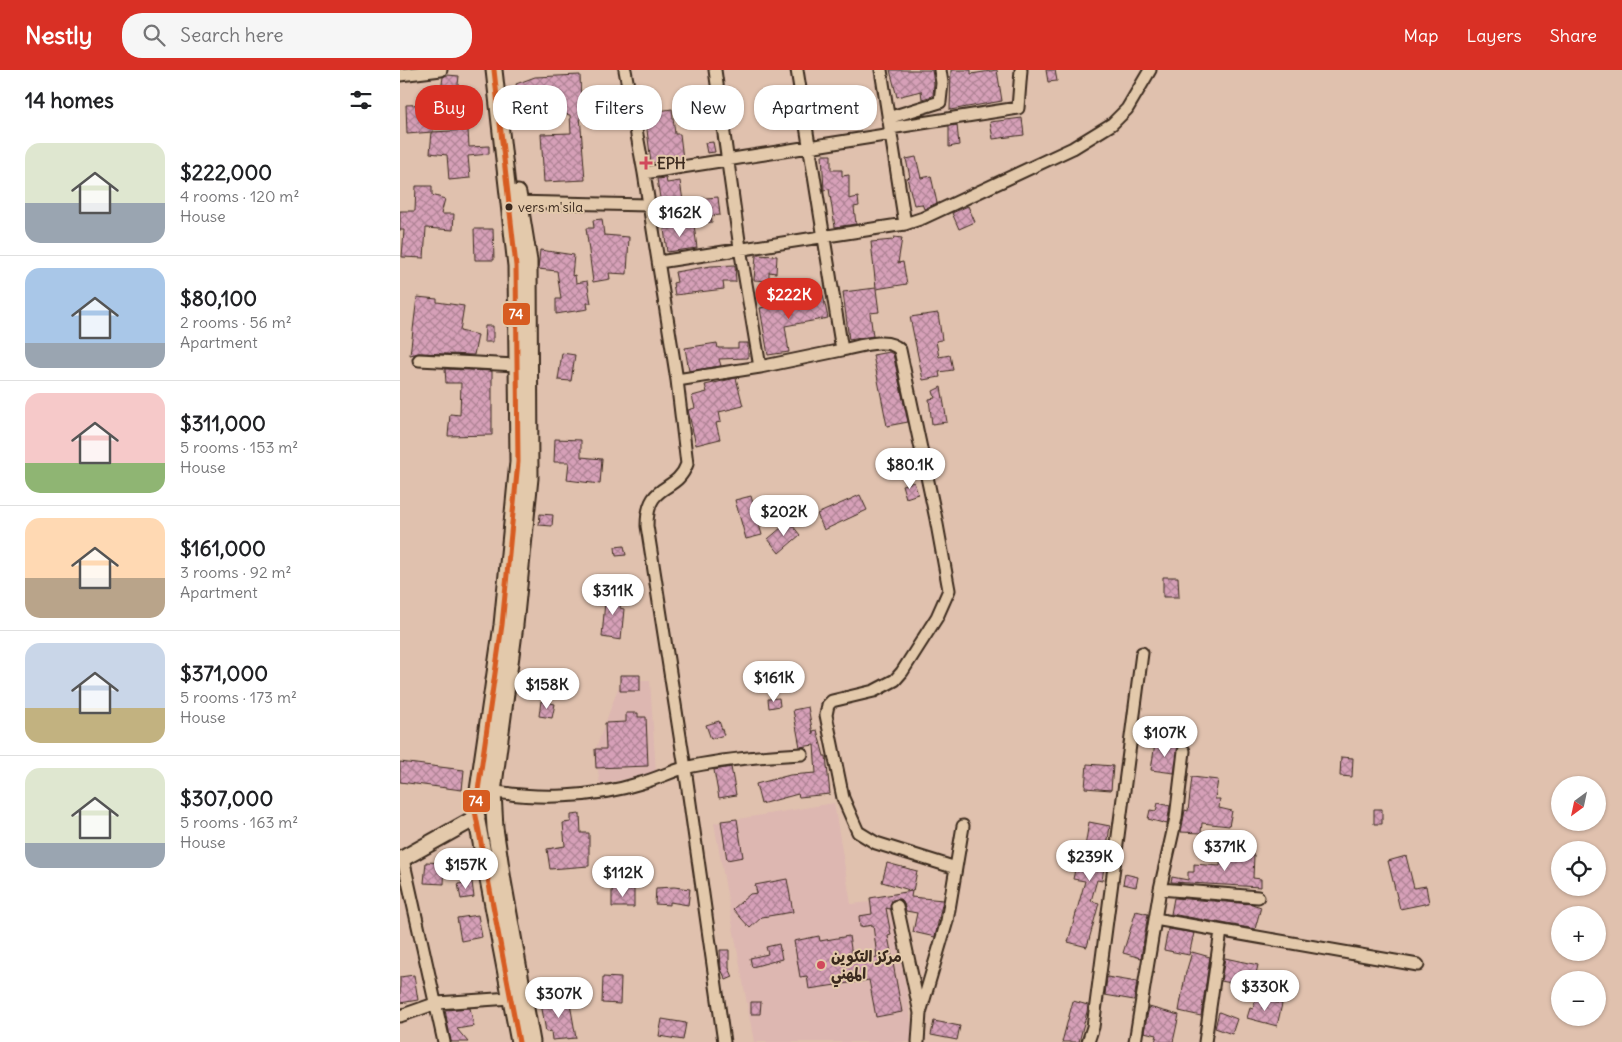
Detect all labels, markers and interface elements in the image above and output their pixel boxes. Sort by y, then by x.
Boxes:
search box [122,13,472,58]
text: Nestly [25,20,92,50]
icon: search [140,21,168,49]
text: Search here [180,23,283,47]
text: Map [1403,24,1438,47]
text: Layers [1466,24,1522,47]
text: Share [1550,24,1597,47]
chip: Buy [415,85,483,130]
chip: Rent [493,85,567,130]
chip: Filters [577,85,662,130]
chip: New [672,85,744,130]
chip: Apartment [754,85,877,130]
icon: filters [347,86,375,114]
text: 14 homes [25,87,114,114]
place label: EPH [657,154,686,173]
marker: EPH [639,156,653,170]
text: $222,000 [180,159,272,186]
icon: home [65,163,125,223]
text: 4 rooms · 120 m² [180,186,299,206]
pin: $162K [645,196,715,238]
place label: vers m'sila [518,198,583,216]
marker: vers m'sila [504,202,514,212]
text: $162K [659,202,701,222]
text: House [180,206,226,226]
pin: $222K [754,278,824,320]
text: $222K [766,284,812,304]
text: $80,100 [180,285,257,312]
icon: home [65,288,125,348]
line badge: 74 [502,302,531,326]
text: 74 [509,305,523,323]
text: 2 rooms · 56 m² [180,312,292,332]
text: Apartment [180,332,258,352]
text: $311,000 [180,410,266,437]
icon: home [65,413,125,473]
text: 5 rooms · 153 m² [180,437,298,457]
pin: $80.1K [869,448,951,490]
text: $80.1K [886,454,934,474]
text: House [180,457,226,477]
pin: $202K [749,494,819,537]
text: $202K [761,501,807,521]
text: $161,000 [180,535,266,562]
icon: home [65,538,125,598]
text: 3 rooms · 92 m² [180,562,292,582]
pin: $311K [578,574,648,616]
text: $311K [593,580,633,600]
text: Apartment [180,582,258,602]
text: $371,000 [180,660,268,687]
pin: $161K [739,660,809,703]
icon: home [65,663,125,723]
text: $161K [754,667,794,687]
pin: $158K [512,668,582,710]
text: $158K [525,674,569,694]
text: 5 rooms · 173 m² [180,687,297,707]
text: House [180,707,226,727]
pin: $107K [1130,716,1200,758]
text: $107K [1144,722,1186,742]
north arrow [1551,776,1606,831]
map controls [1551,776,1606,1026]
text: $307,000 [180,785,273,812]
icon: home [65,788,125,848]
line badge: 74 [462,789,491,813]
text: 74 [469,792,483,810]
text: 5 rooms · 163 m² [180,812,298,832]
pin: $371K [1190,830,1260,872]
text: House [180,832,226,852]
text: $371K [1204,836,1246,856]
pin: $239K [1055,840,1125,882]
button: locate [1551,841,1606,896]
text: $239K [1067,846,1113,866]
pin: $157K [431,848,501,890]
text: $157K [445,854,487,874]
pin: $112K [588,856,658,898]
text: $112K [603,862,643,882]
button: + [1551,906,1606,961]
place label: مركز التكوين المهني [831,947,902,988]
marker: مركز التكوين المهني [815,959,827,971]
pin: $330K [1230,970,1300,1012]
button: − [1551,971,1606,1026]
pin: $307K [524,976,594,1019]
text: $330K [1241,976,1289,996]
text: $307K [536,983,582,1003]

